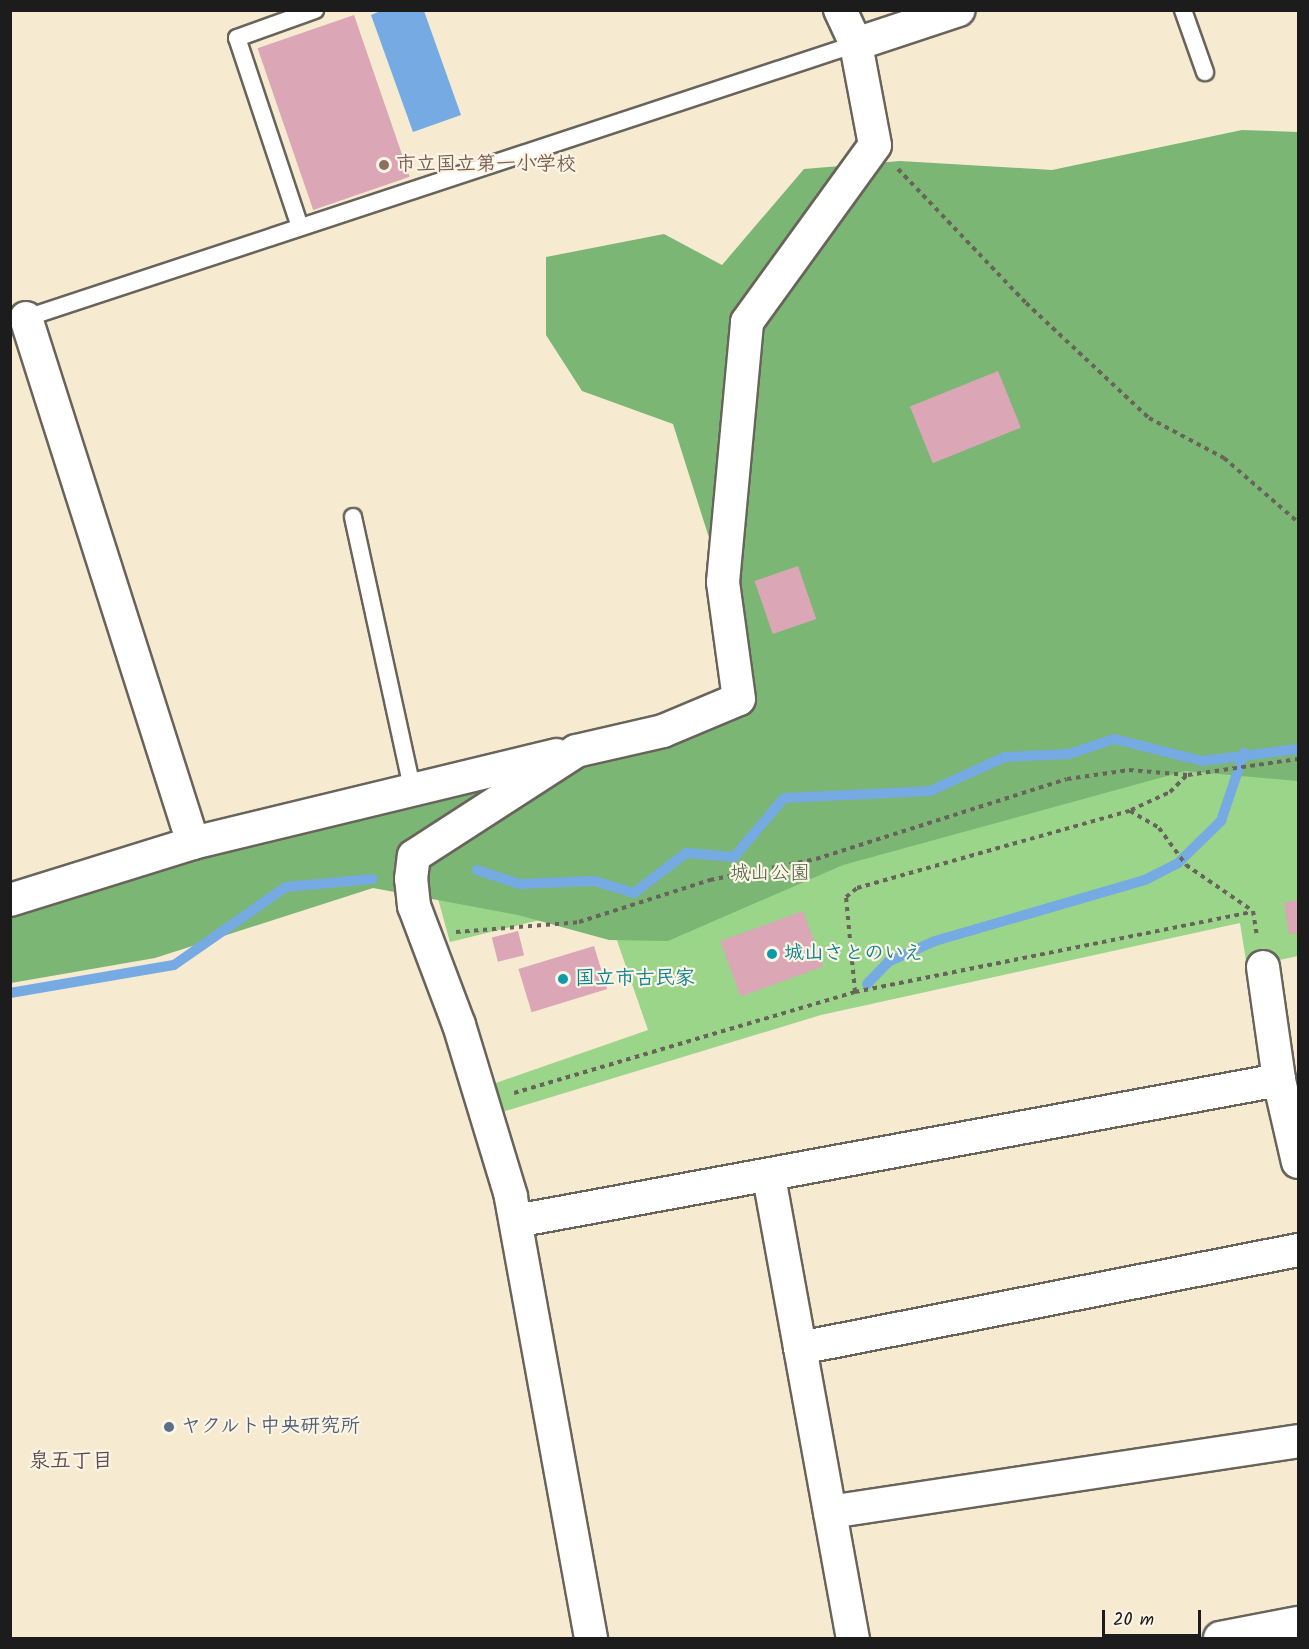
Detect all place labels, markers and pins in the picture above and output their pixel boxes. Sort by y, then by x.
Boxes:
place label: 市立国立第一小学校 [396,153,576,177]
marker: 市立国立第一小学校 [377,158,391,172]
place label: 城山さとのいえ [784,942,924,966]
marker: 城山さとのいえ [765,947,779,961]
place label: 国立市古民家 [575,967,695,991]
marker: 国立市古民家 [556,972,570,986]
place label: ヤクルト中央研究所 [181,1415,361,1439]
marker: ヤクルト中央研究所 [162,1420,176,1434]

